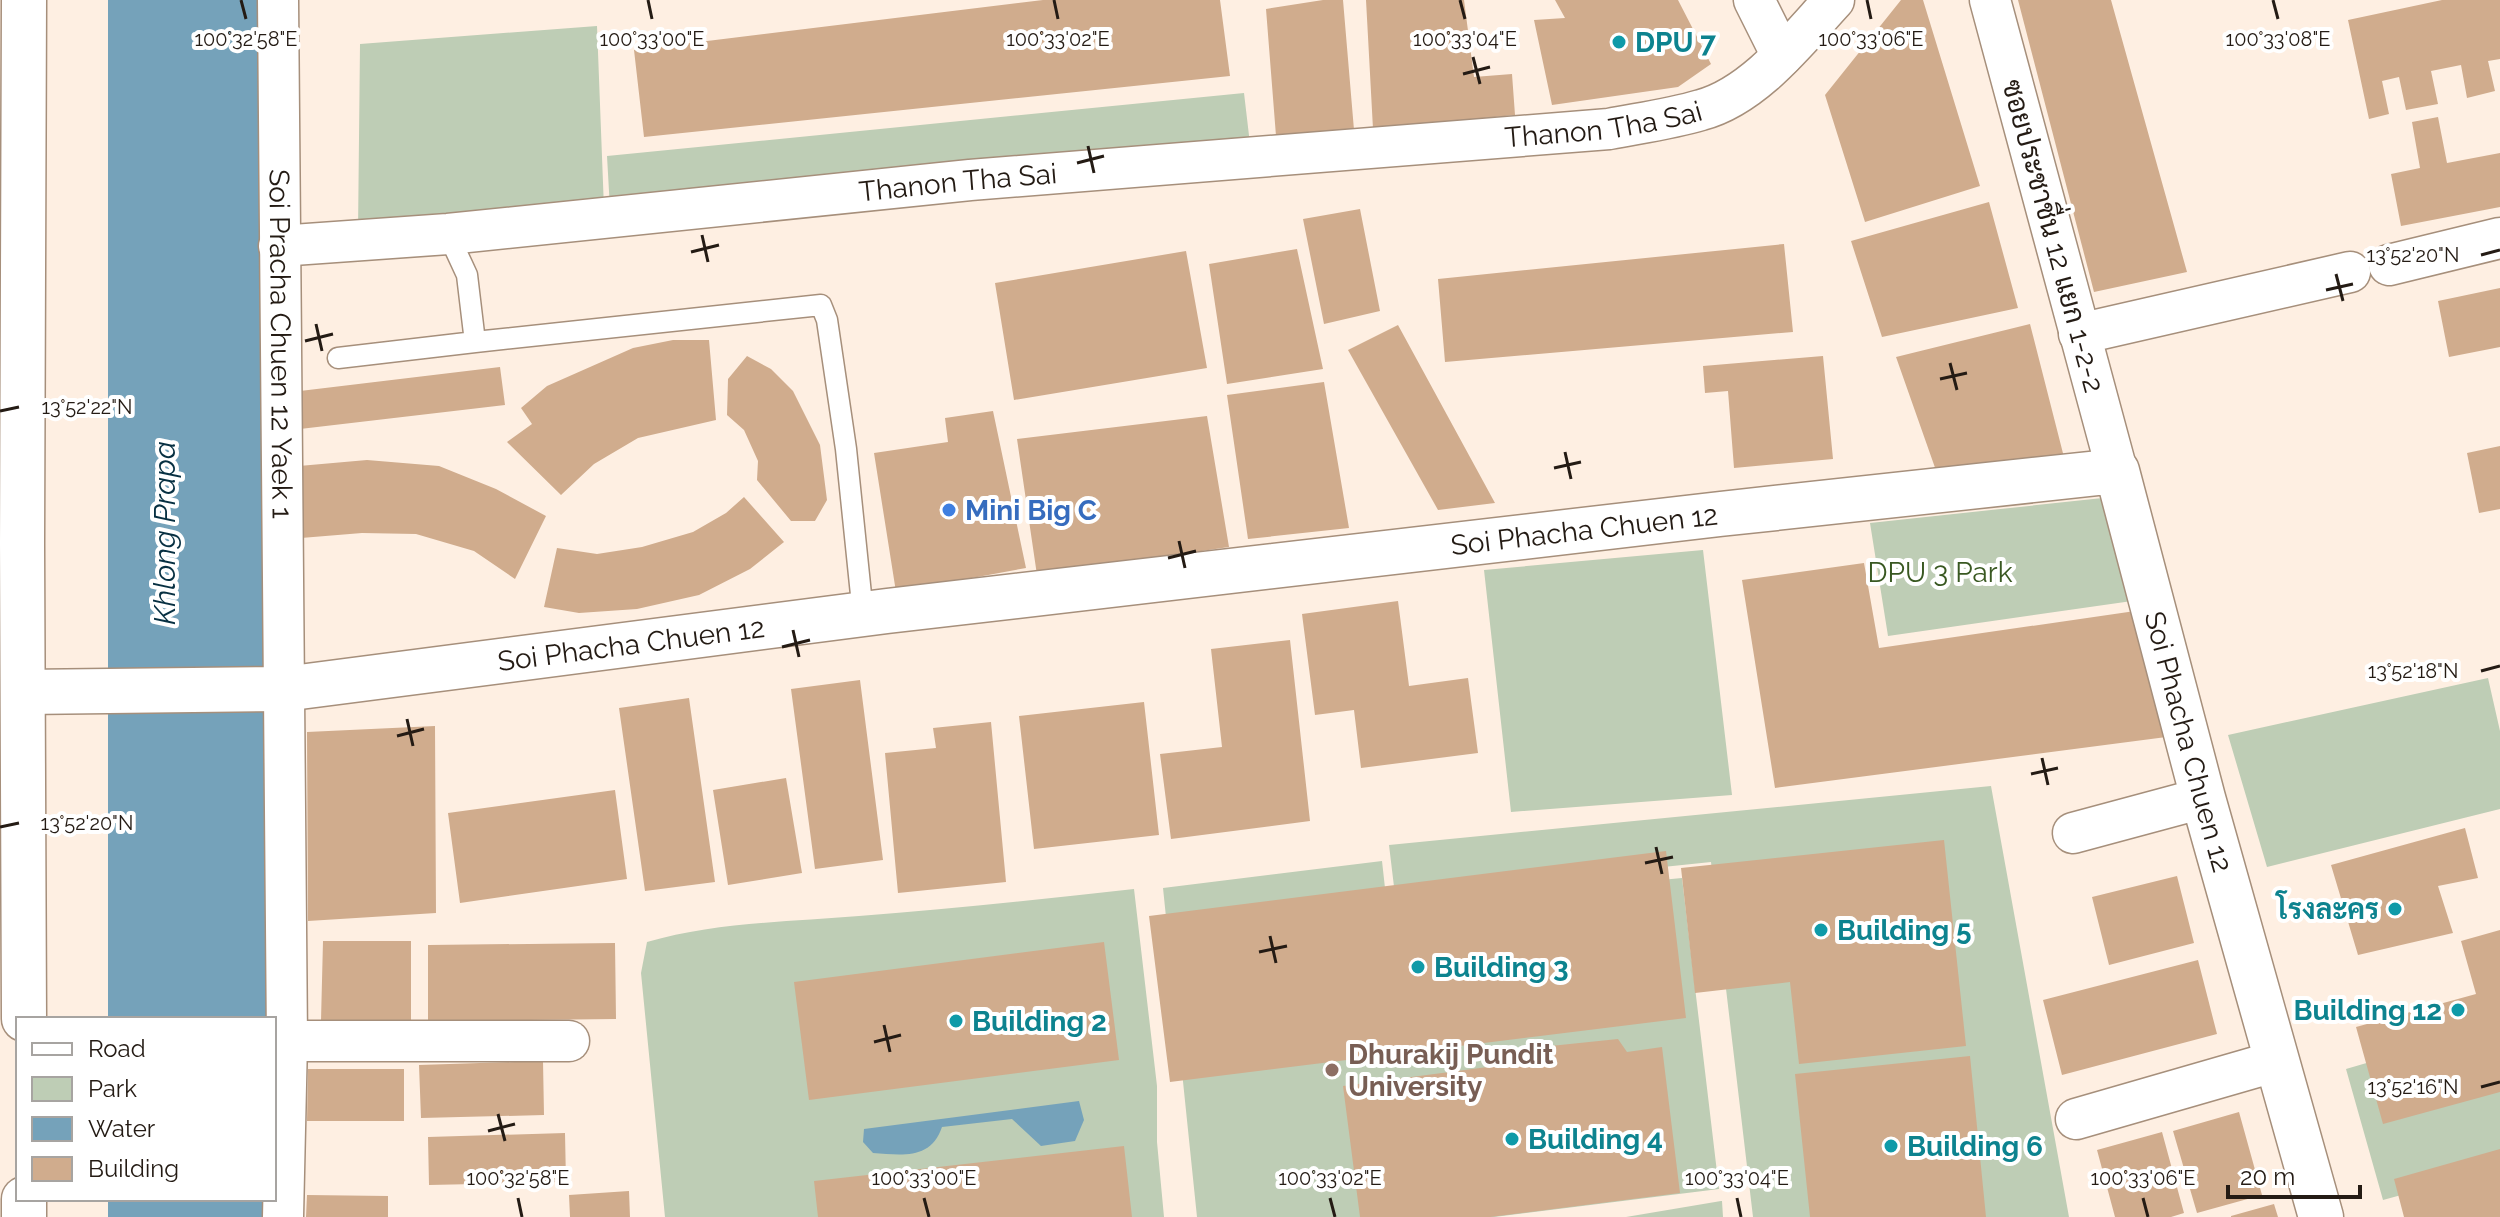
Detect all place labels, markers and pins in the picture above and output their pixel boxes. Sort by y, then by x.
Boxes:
place label: DPU 7 [1635,26,1716,59]
marker: DPU 7 [1610,33,1628,51]
place label: Mini Big C [965,494,1097,527]
marker: Mini Big C [940,501,958,519]
place label: โรงละคร [2275,890,2379,926]
marker: โรงละคร [2386,900,2404,918]
place label: Building 5 [1837,914,1971,947]
marker: Building 5 [1812,921,1830,939]
place label: Building 3 [1434,951,1569,984]
marker: Building 3 [1409,958,1427,976]
place label: Building 12 [2293,994,2442,1027]
marker: Building 12 [2449,1001,2467,1019]
place label: Building 2 [972,1005,1107,1038]
marker: Building 2 [947,1012,965,1030]
place label: Dhurakij Pundit University [1348,1038,1554,1103]
marker: Dhurakij Pundit University [1323,1061,1341,1079]
place label: Building 4 [1528,1123,1663,1156]
marker: Building 4 [1503,1130,1521,1148]
place label: Building 6 [1907,1130,2043,1163]
marker: Building 6 [1882,1137,1900,1155]

